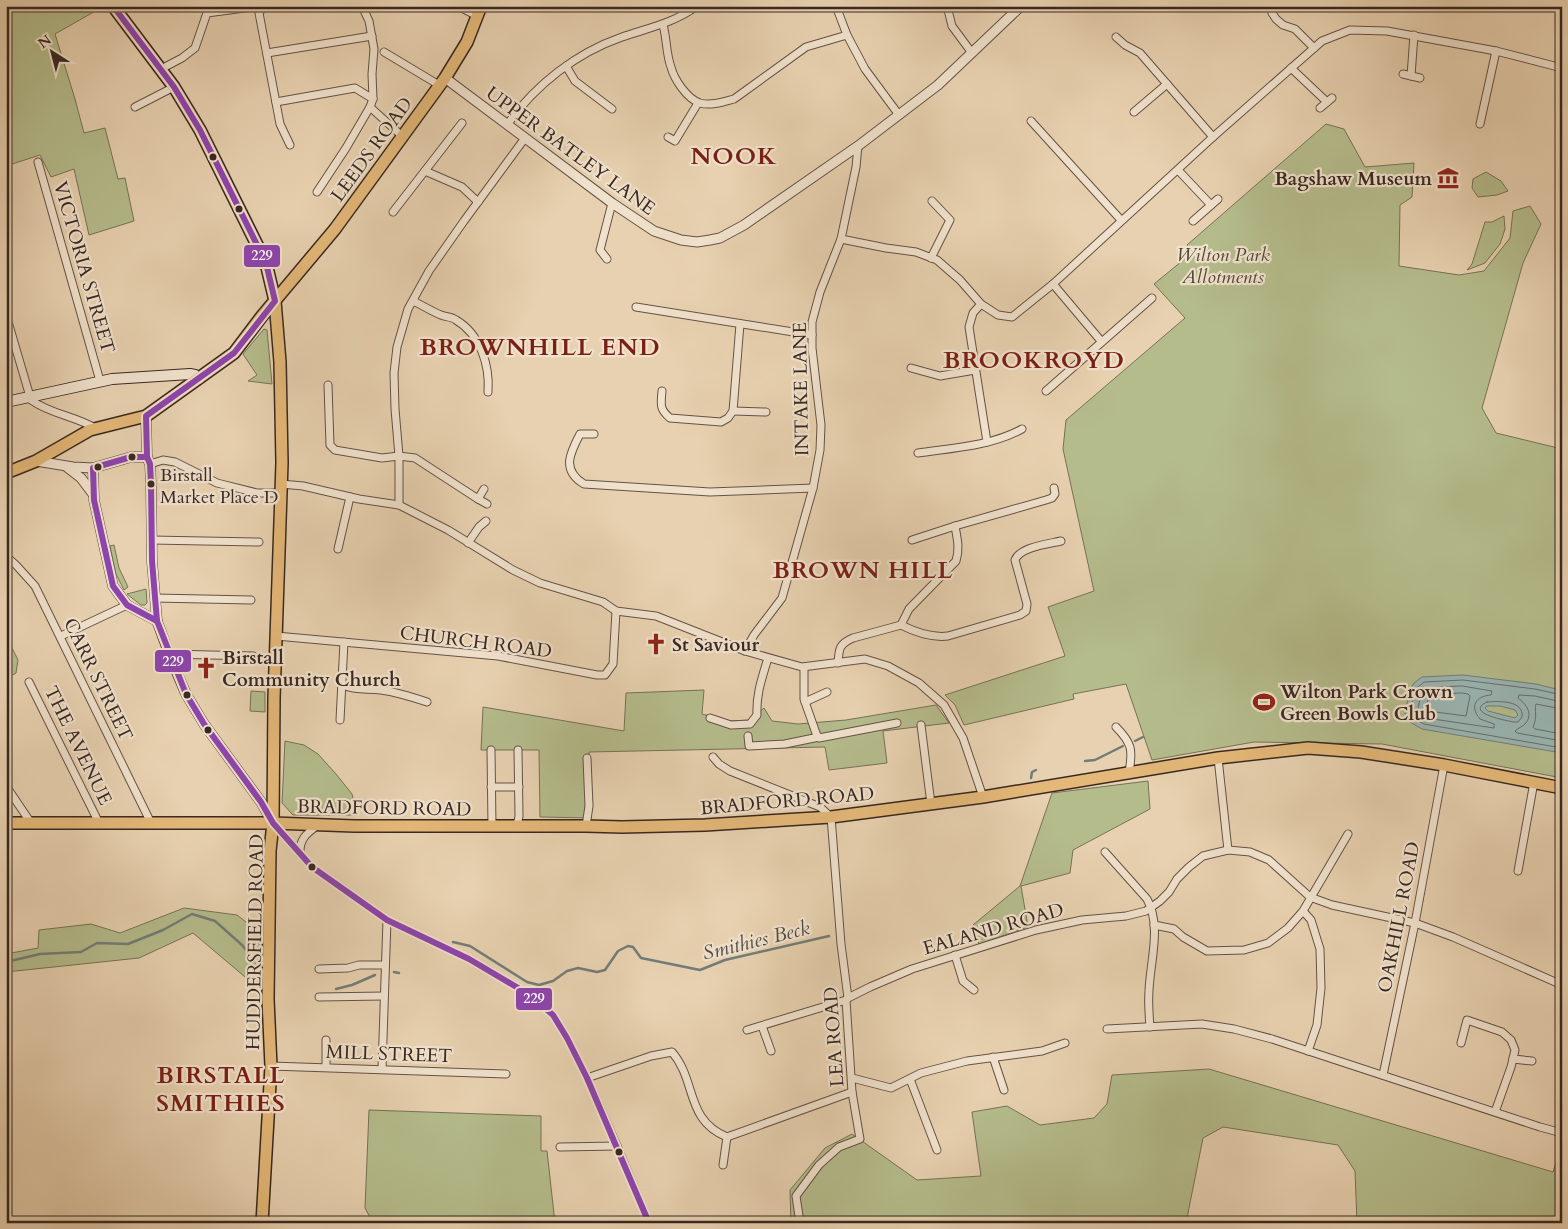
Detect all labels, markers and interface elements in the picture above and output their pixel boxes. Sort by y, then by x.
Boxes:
north arrow [28,28,78,78]
text: N [34,31,55,53]
street label: UPPER BATLEY LANE [480,80,660,221]
street label: LEEDS ROAD [325,92,419,207]
district label: NOOK [690,140,778,173]
unlabelled marker [208,152,218,162]
museum icon: Bagshaw Museum [1435,165,1461,191]
place label: Bagshaw Museum [1274,166,1433,192]
street label: VICTORIA STREET [47,178,121,356]
unlabelled marker [234,204,244,214]
park label: Wilton Park Allotments [1176,242,1270,290]
line badge: 229 [243,244,281,268]
text: 229 [251,246,273,265]
street label: INTAKE LANE [787,322,815,456]
district label: BROWNHILL END [420,331,660,364]
district label: BROOKROYD [943,344,1125,377]
unlabelled marker [127,452,137,462]
unlabelled marker [93,462,103,472]
place label: Birstall Market Place D [160,463,278,510]
marker: Birstall Market Place D [146,479,156,489]
district label: BROWN HILL [772,554,954,587]
street label: CARR STREET [57,614,139,745]
street label: CHURCH ROAD [398,620,553,664]
church icon: St Saviour [643,631,669,657]
place label: St Saviour [672,632,760,658]
place label: Birstall Community Church [222,645,401,693]
line badge: 229 [154,649,192,673]
text: 229 [162,652,184,671]
church icon: Birstall Community Church [193,655,219,681]
place label: Wilton Park Crown Green Bowls Club [1279,679,1454,727]
street label: THE AVENUE [38,682,118,809]
sports icon: Wilton Park Crown Green Bowls Club [1251,689,1277,715]
unlabelled marker [182,690,192,700]
unlabelled marker [203,725,213,735]
street label: BRADFORD ROAD [699,780,875,822]
street label: BRADFORD ROAD [297,793,471,823]
street label: HUDDERSFIELD ROAD [240,834,270,1050]
street label: OAKHILL ROAD [1372,840,1426,995]
unlabelled marker [307,862,317,872]
street label: EALAND ROAD [920,896,1067,962]
water label: Smithies Beck [700,914,813,967]
street label: LEA ROAD [818,986,850,1088]
line badge: 229 [515,987,553,1011]
text: 229 [523,989,545,1008]
street label: MILL STREET [325,1039,453,1069]
district label: BIRSTALL SMITHIES [156,1059,286,1120]
unlabelled marker [614,1147,624,1157]

